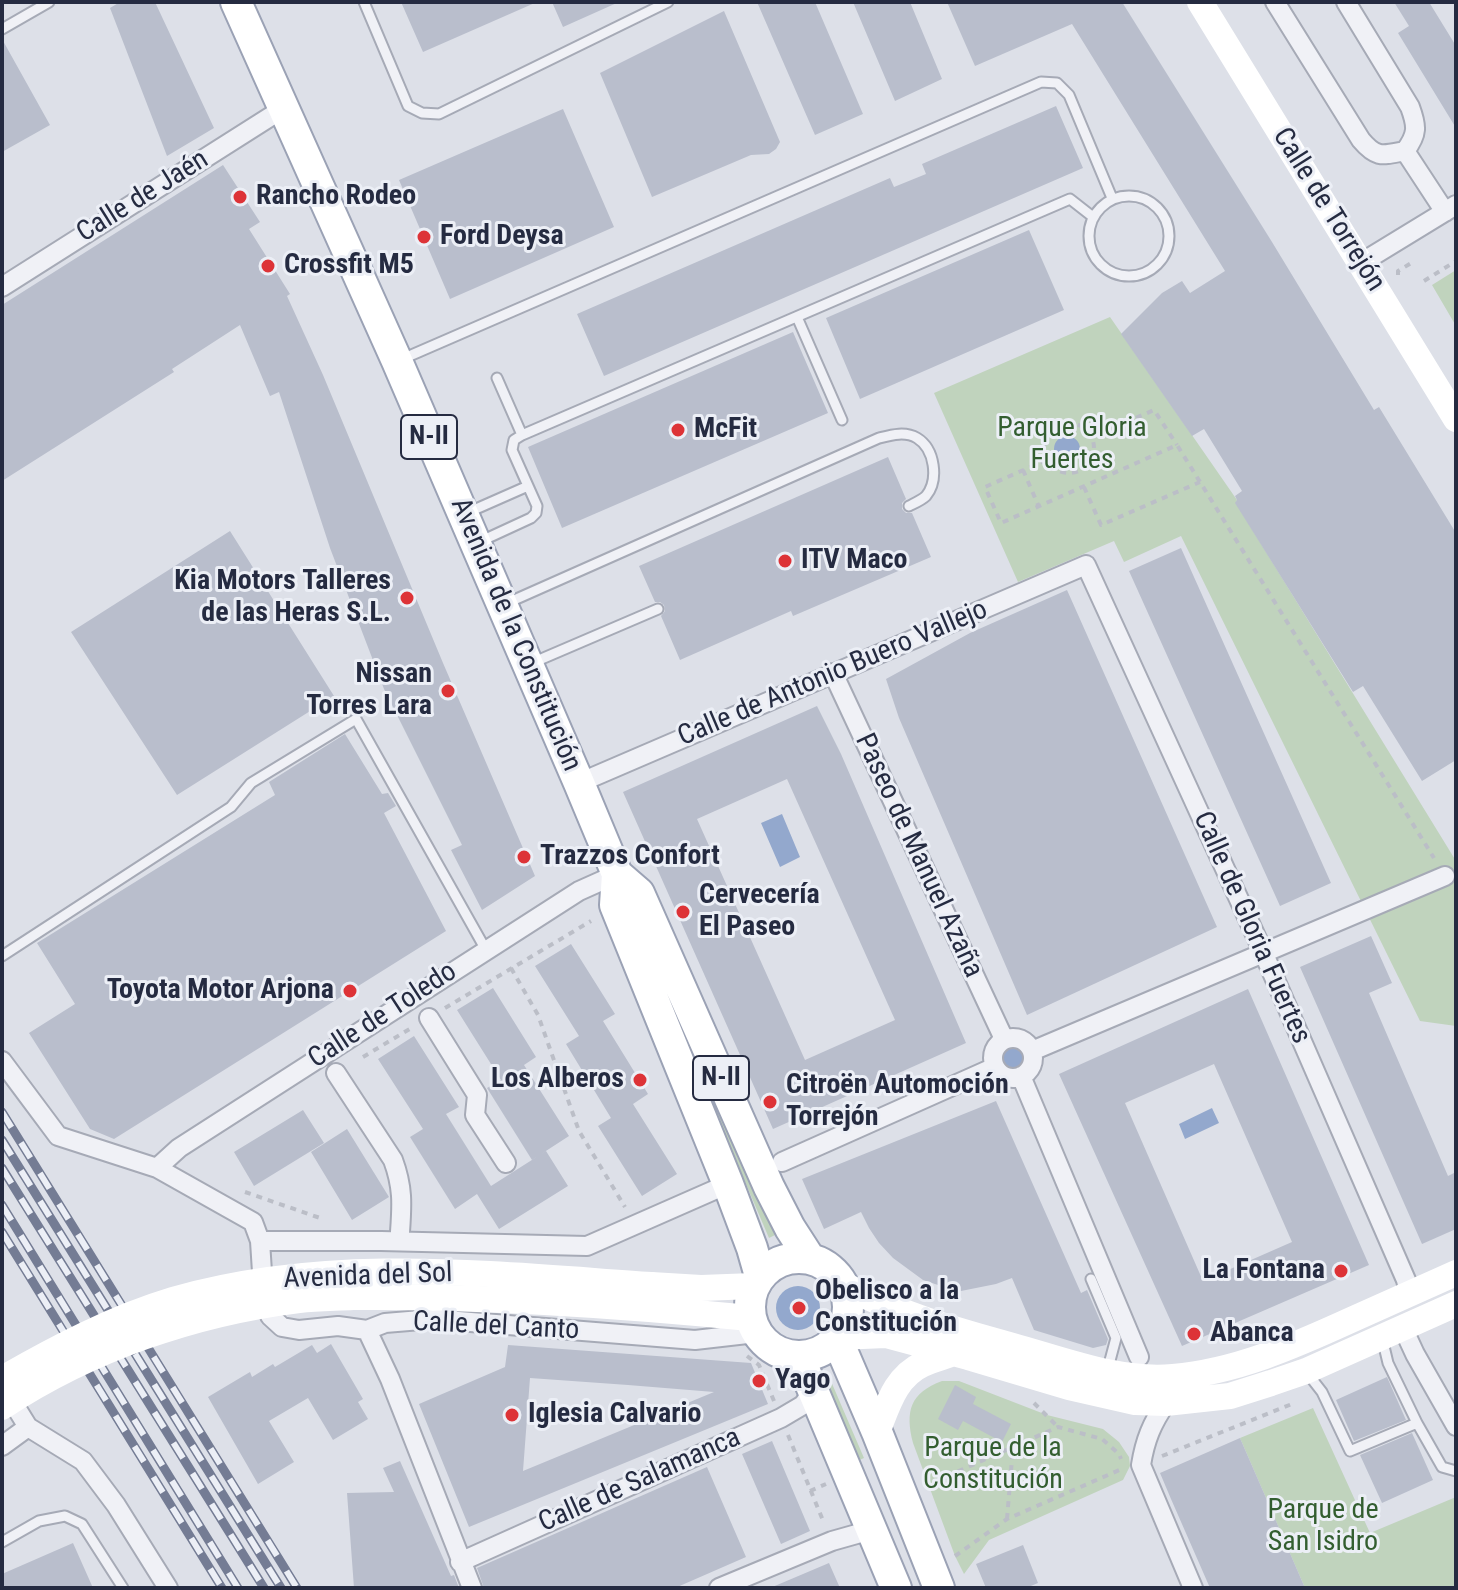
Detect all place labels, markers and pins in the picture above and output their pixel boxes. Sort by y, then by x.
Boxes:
place label: Rancho Rodeo [256,180,416,214]
marker: Rancho Rodeo [231,188,249,206]
place label: Ford Deysa [440,220,564,254]
marker: Ford Deysa [415,228,433,246]
place label: Crossfit M5 [284,249,414,283]
marker: Crossfit M5 [259,257,277,275]
place label: McFit [694,413,757,447]
marker: McFit [669,421,687,439]
place label: ITV Maco [801,544,907,578]
marker: ITV Maco [776,552,794,570]
place label: Kia Motors Talleres de las Heras S.L. [174,565,391,631]
marker: Kia Motors Talleres de las Heras S.L. [398,589,416,607]
place label: Nissan Torres Lara [306,658,432,724]
marker: Nissan Torres Lara [439,682,457,700]
place label: Trazzos Confort [540,840,720,874]
marker: Trazzos Confort [515,848,533,866]
place label: Cervecería El Paseo [699,879,820,945]
marker: Cervecería El Paseo [674,903,692,921]
place label: Toyota Motor Arjona [107,974,334,1008]
marker: Toyota Motor Arjona [341,982,359,1000]
place label: Los Alberos [491,1063,624,1097]
place label: Citroën Automoción Torrejón [786,1069,1009,1135]
marker: Los Alberos [631,1071,649,1089]
marker: Citroën Automoción Torrejón [761,1093,779,1111]
place label: La Fontana [1202,1254,1325,1288]
marker: La Fontana [1332,1262,1350,1280]
place label: Obelisco a la Constitución [815,1275,959,1341]
marker: Obelisco a la Constitución [790,1299,808,1317]
place label: Abanca [1210,1317,1294,1351]
marker: Abanca [1185,1325,1203,1343]
place label: Yago [775,1364,831,1398]
marker: Yago [750,1372,768,1390]
place label: Iglesia Calvario [528,1398,702,1432]
marker: Iglesia Calvario [503,1406,521,1424]

